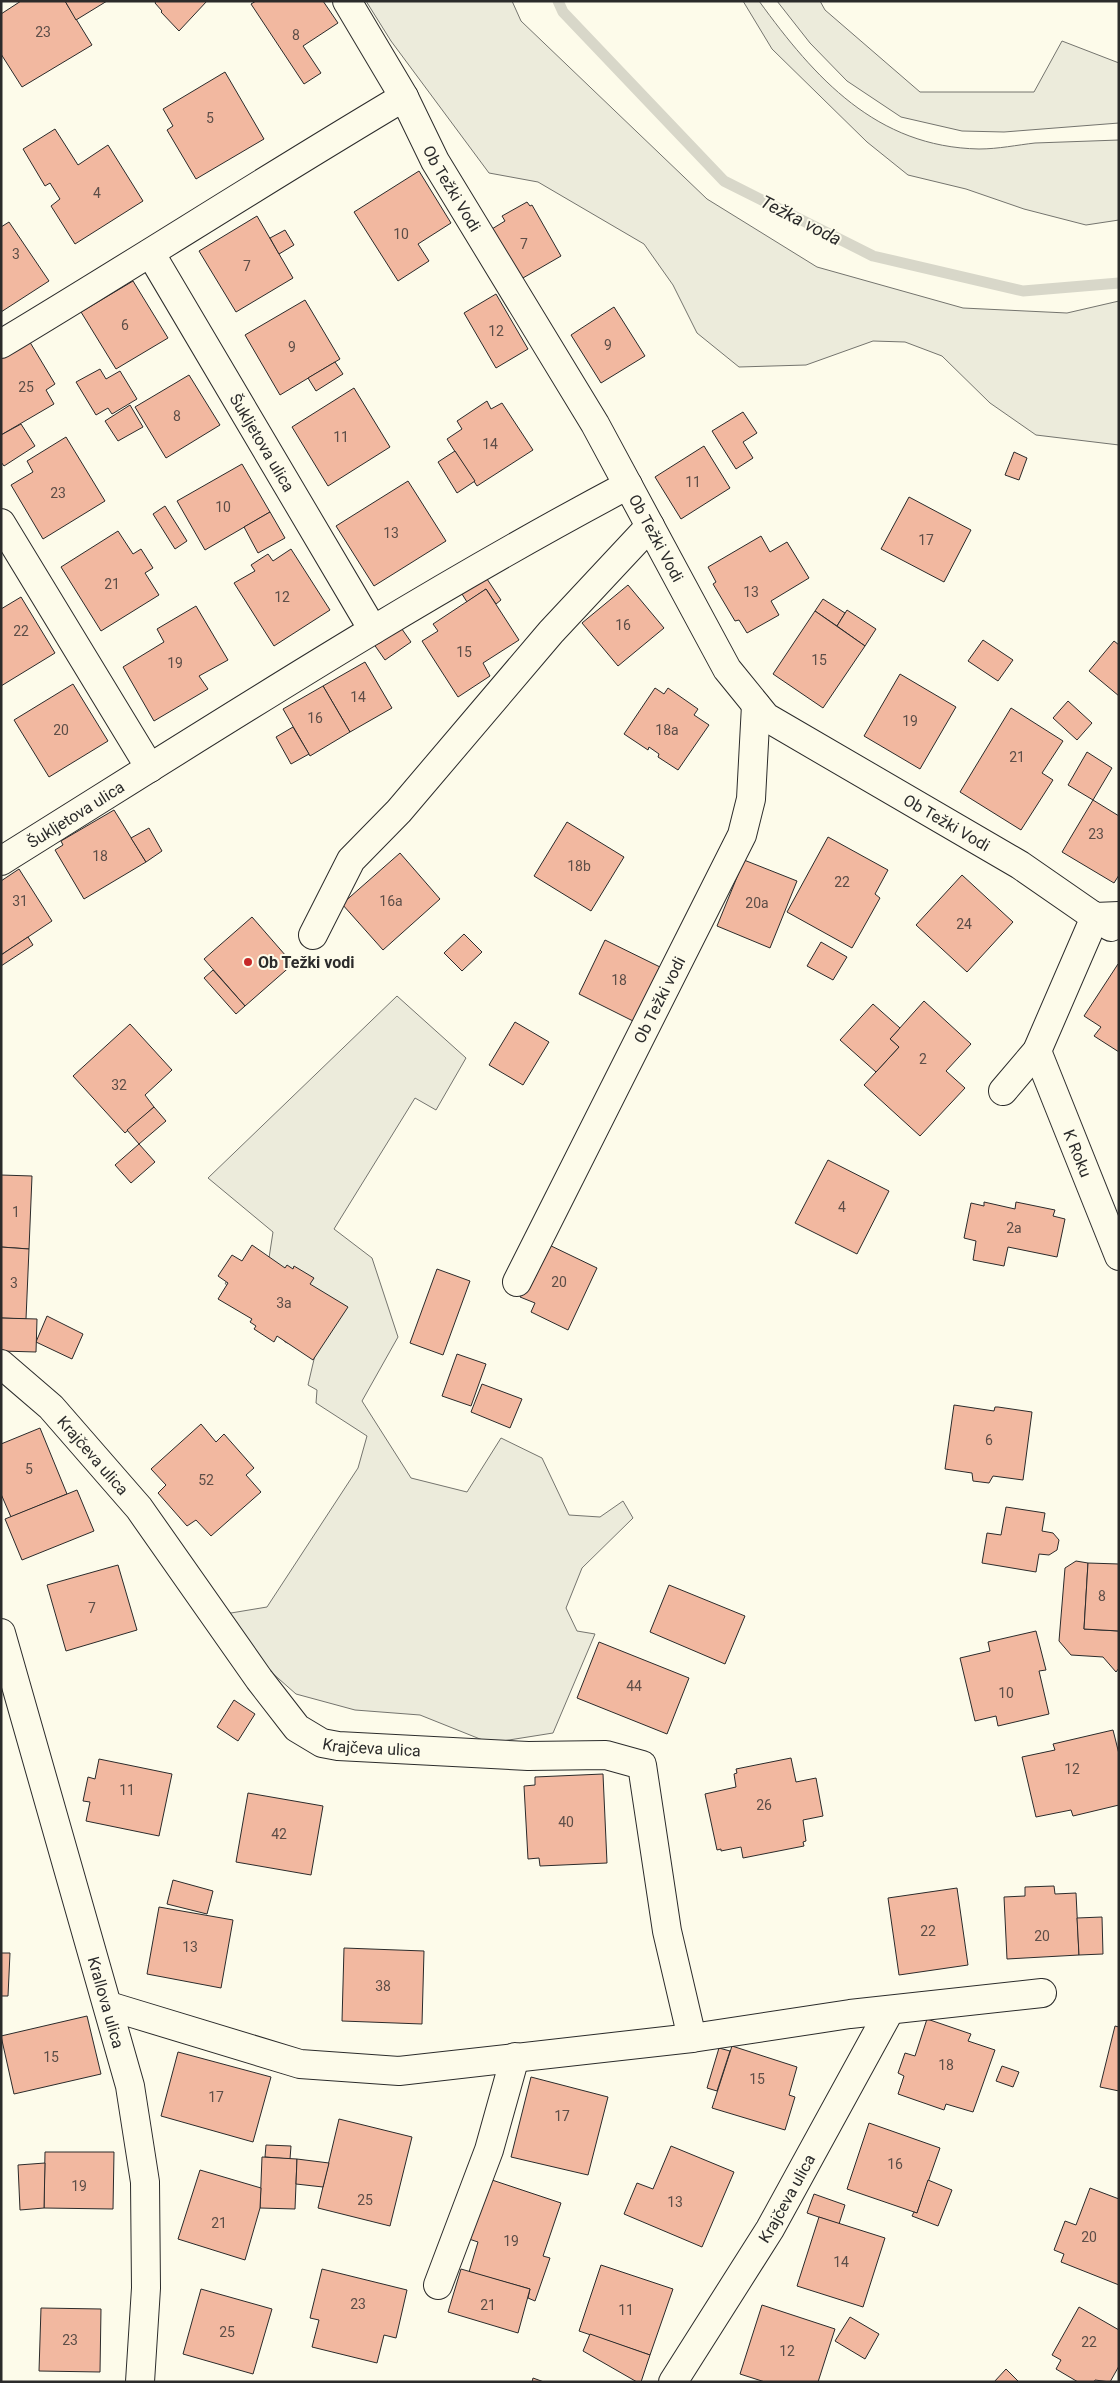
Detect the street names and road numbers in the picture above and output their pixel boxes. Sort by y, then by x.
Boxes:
street label: Ob Težki Vodi [419,142,485,235]
street label: Šukljetova ulica [226,390,299,495]
street label: Ob Težki Vodi [625,491,688,585]
street label: Šukljetova ulica [23,777,128,852]
street label: Ob Težki Vodi [900,790,993,855]
street label: Ob Težki vodi [629,953,689,1046]
street label: K Roku [1060,1126,1096,1180]
street label: Krajčeva ulica [54,1412,133,1499]
street label: Krajčeva ulica [321,1734,421,1760]
street label: Krallova ulica [84,1954,128,2050]
street label: Krajčeva ulica [754,2151,819,2246]

